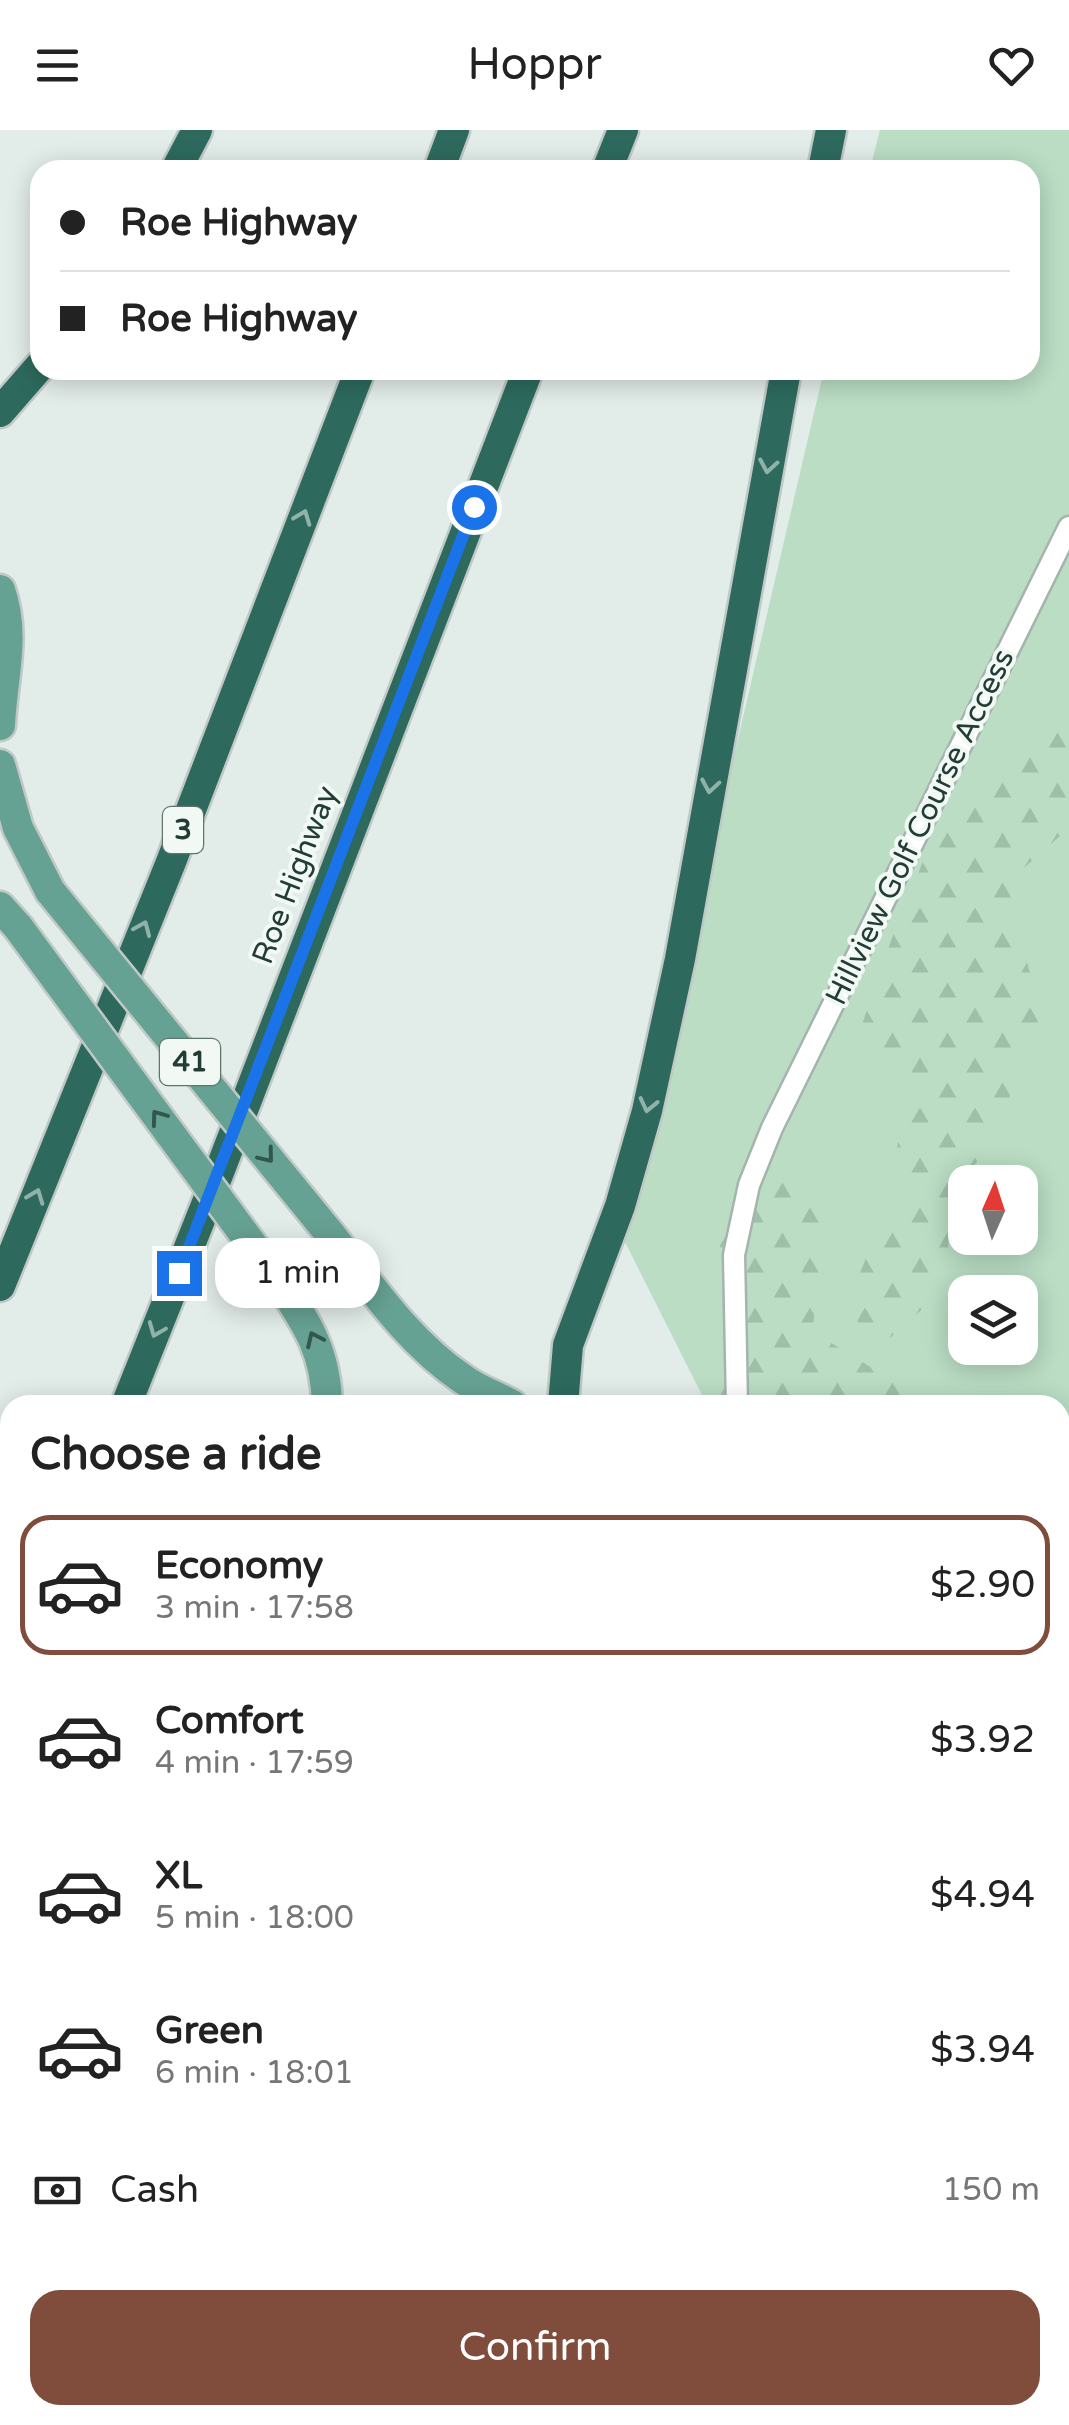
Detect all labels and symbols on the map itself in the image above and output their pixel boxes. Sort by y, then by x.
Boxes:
one-way arrow [758,458,779,474]
route start [452,485,497,530]
one-way arrow [291,509,311,527]
street label: Hillview Golf Course Access [818,643,1022,1011]
one-way arrow [700,777,721,794]
street label: Roe Highway [244,781,346,969]
road number: 3 [163,807,203,853]
one-way arrow [131,920,151,938]
road number: 41 [160,1039,220,1085]
one-way arrow [639,1096,660,1113]
one-way arrow [153,1110,170,1128]
one-way arrow [255,1144,273,1162]
north arrow [948,1165,1038,1255]
one-way arrow [24,1188,44,1205]
callout: 1 min [214,1238,379,1308]
route end [157,1251,202,1296]
one-way arrow [147,1320,167,1338]
one-way arrow [306,1331,326,1349]

